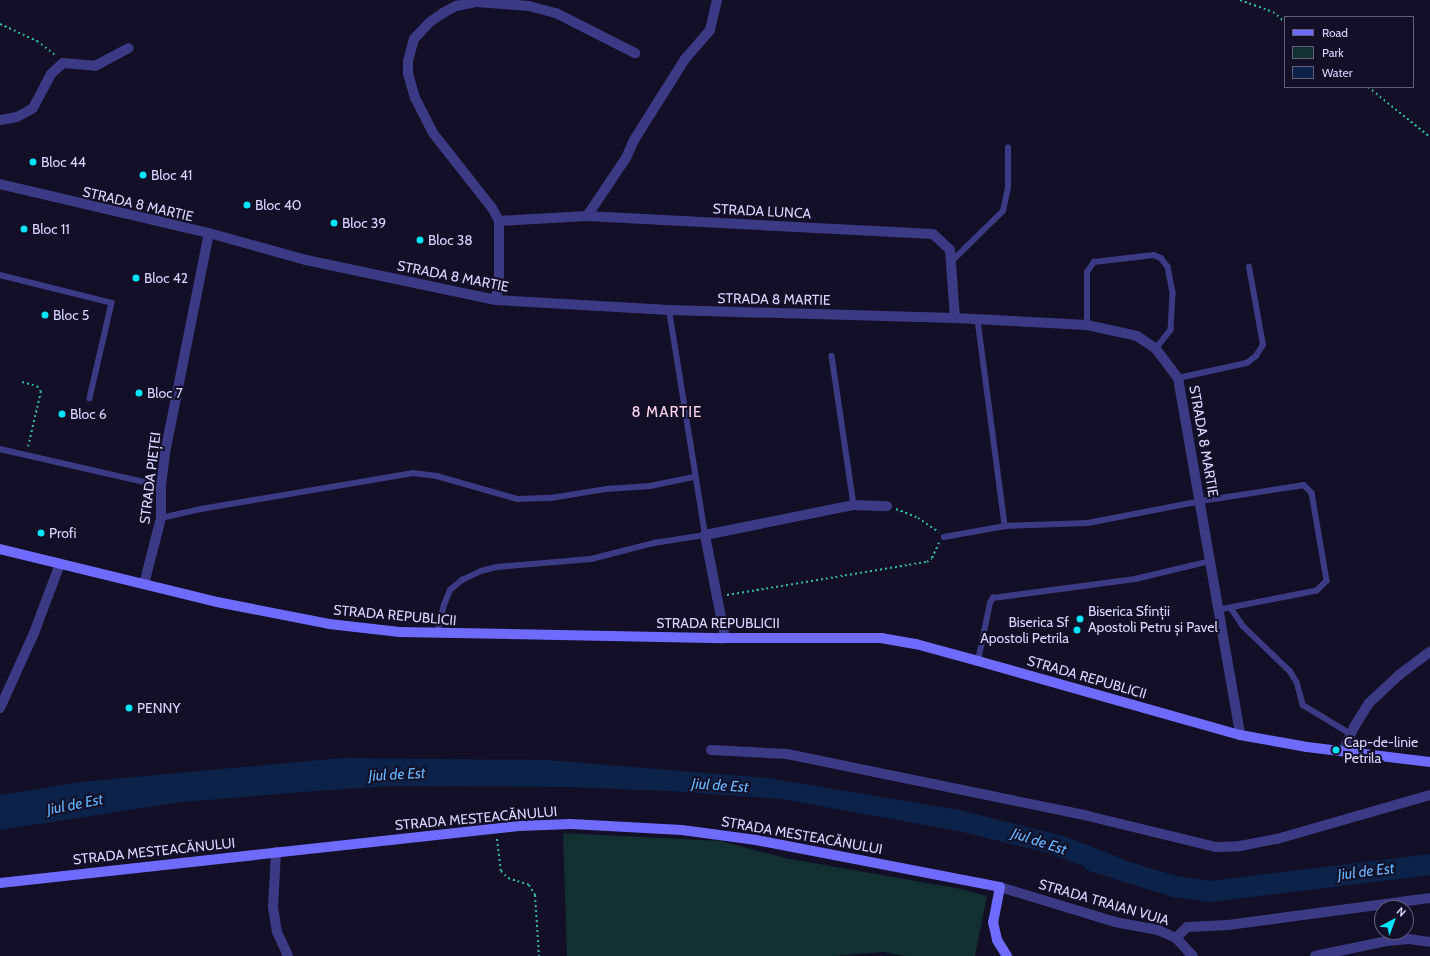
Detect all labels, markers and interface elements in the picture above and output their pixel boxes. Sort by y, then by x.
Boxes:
legend [1284,16,1414,88]
text: Road [1322,25,1348,40]
text: Park [1322,45,1344,60]
text: Water [1322,65,1352,80]
place label: Bloc 44 [41,154,86,170]
marker: Bloc 44 [28,157,38,167]
place label: Bloc 41 [151,167,192,183]
marker: Bloc 41 [138,170,148,180]
street label: STRADA 8 MARTIE [81,183,195,225]
place label: Bloc 40 [255,197,302,213]
marker: Bloc 40 [242,200,252,210]
street label: STRADA LUNCA [712,200,812,222]
place label: Bloc 39 [342,215,386,231]
marker: Bloc 39 [329,218,339,228]
place label: Bloc 11 [32,221,70,237]
marker: Bloc 11 [19,224,29,234]
place label: Bloc 38 [428,232,473,248]
marker: Bloc 38 [415,235,425,245]
street label: STRADA 8 MARTIE [396,257,510,295]
place label: Bloc 42 [144,270,188,286]
marker: Bloc 42 [131,273,141,283]
street label: STRADA 8 MARTIE [717,290,831,308]
place label: Bloc 5 [53,307,89,323]
marker: Bloc 5 [40,310,50,320]
street label: STRADA 8 MARTIE [1186,384,1222,498]
place label: Bloc 7 [147,385,183,401]
marker: Bloc 7 [134,388,144,398]
district label: 8 MARTIE [632,404,702,422]
place label: Bloc 6 [70,406,107,422]
marker: Bloc 6 [57,409,67,419]
street label: STRADA PIEȚEI [136,431,164,525]
place label: Profi [49,525,76,541]
marker: Profi [36,528,46,538]
street label: STRADA REPUBLICII [333,601,457,629]
place label: Biserica Sfinții Apostoli Petru și Pavel [1088,603,1218,636]
place label: Biserica Sf Apostoli Petrila [980,614,1069,646]
marker: Biserica Sfinții Apostoli Petru și Pavel [1075,614,1085,624]
street label: STRADA REPUBLICII [656,615,780,631]
marker: Biserica Sf Apostoli Petrila [1072,625,1082,635]
street label: STRADA REPUBLICII [1025,652,1149,702]
place label: PENNY [137,700,180,716]
marker: PENNY [124,703,134,713]
place label: Cap-de-linie Petrila [1344,734,1418,766]
marker: Cap-de-linie Petrila [1331,745,1341,755]
water label: Jiul de Est [368,765,426,785]
water label: Jiul de Est [691,775,749,797]
water label: Jiul de Est [45,791,105,819]
street label: STRADA MESTEACĂNULUI [394,803,558,833]
street label: STRADA MESTEACĂNULUI [720,813,884,857]
water label: Jiul de Est [1009,825,1069,859]
street label: STRADA MESTEACĂNULUI [72,834,236,868]
water label: Jiul de Est [1337,860,1395,884]
street label: STRADA TRAIAN VUIA [1037,875,1171,929]
north arrow [1374,900,1414,940]
text: N [1394,904,1409,920]

